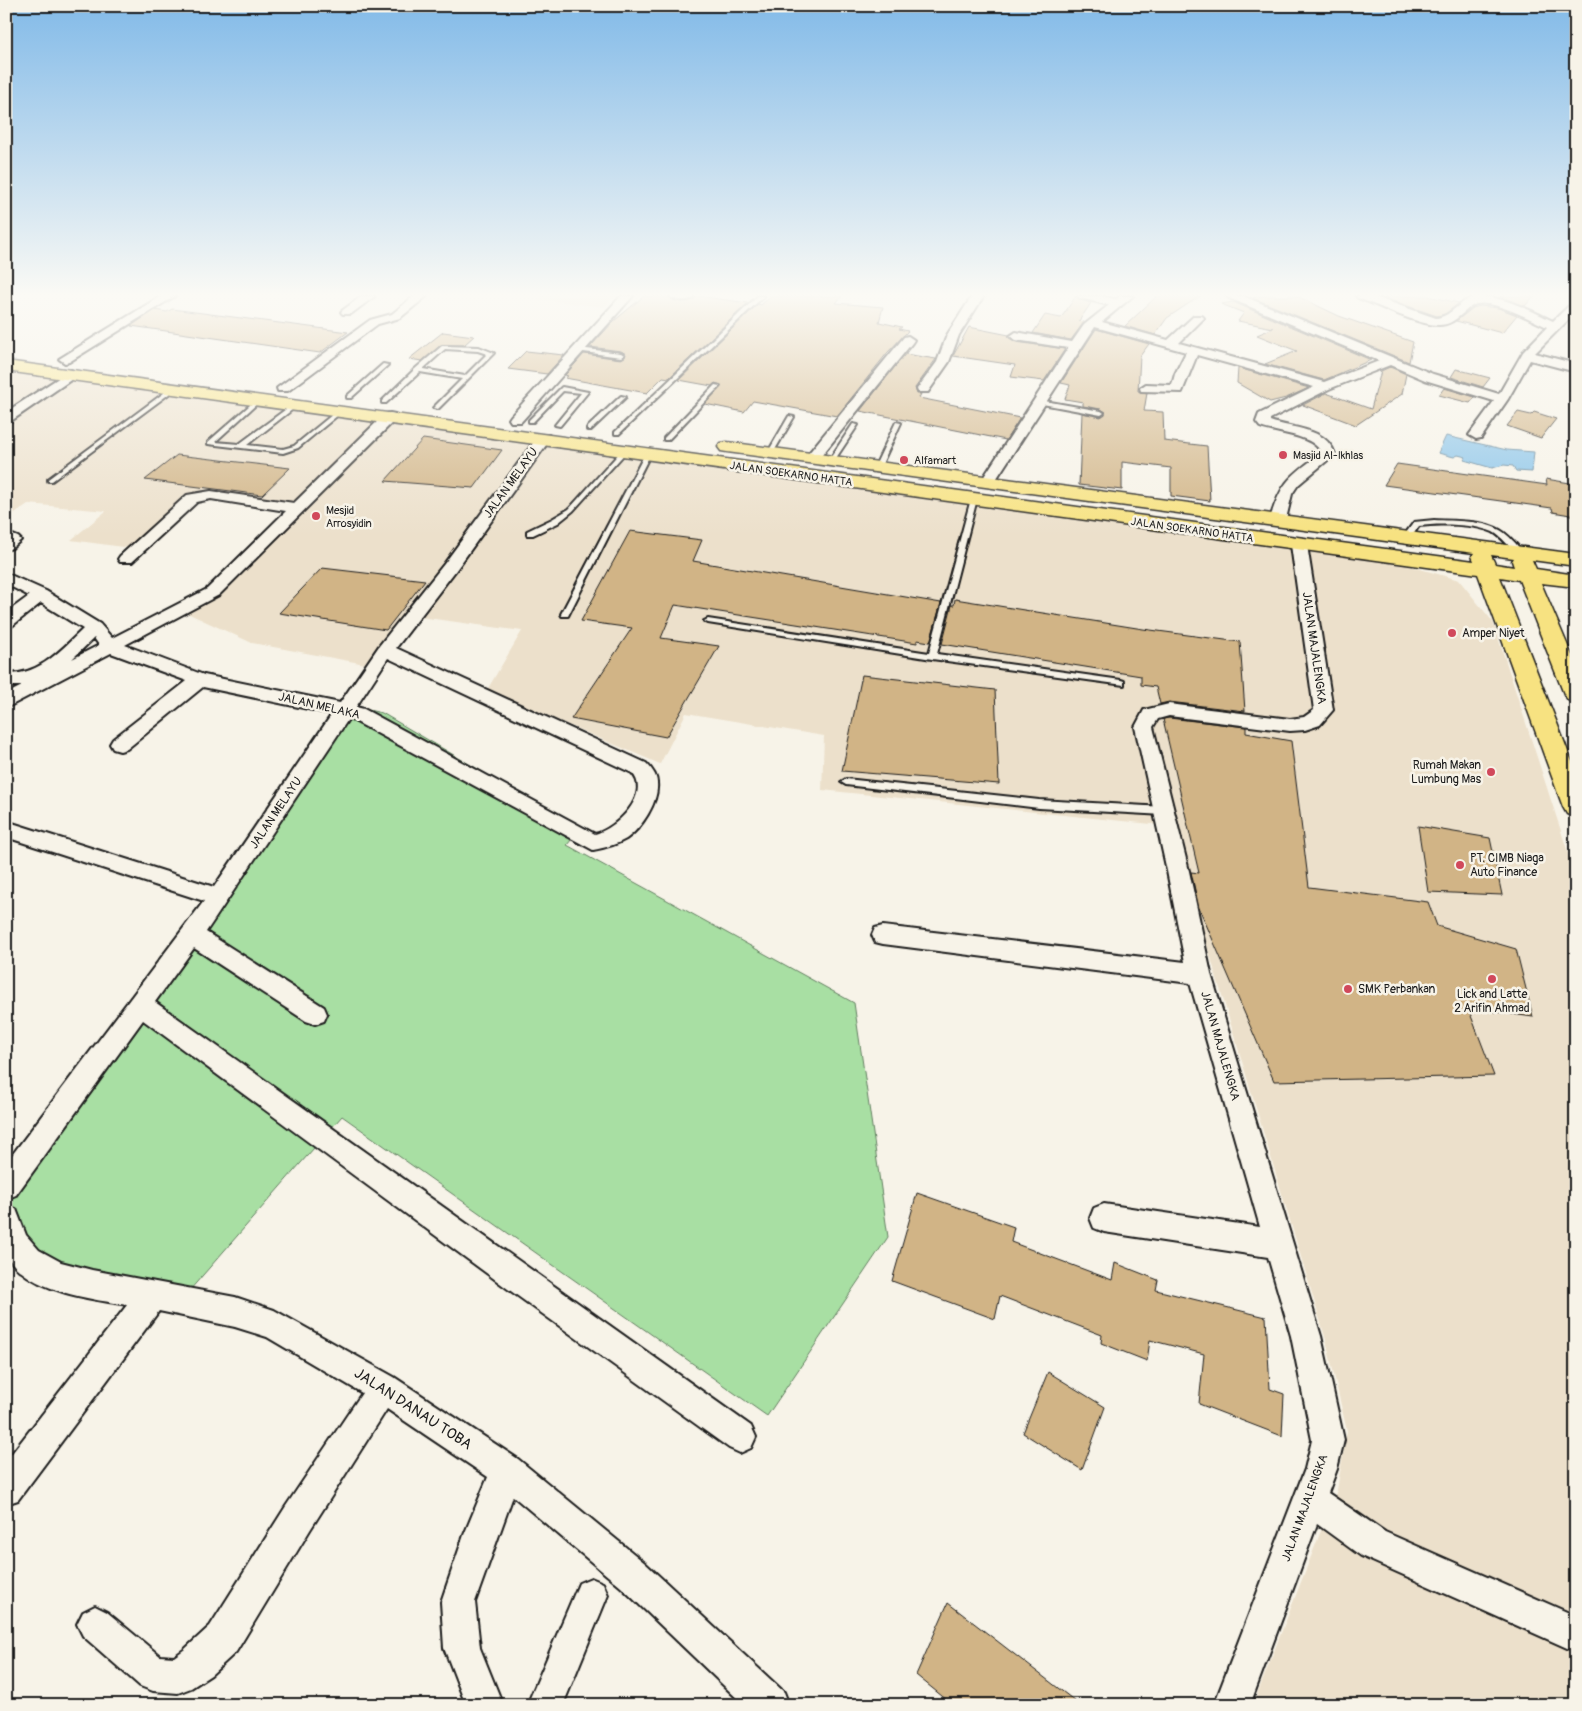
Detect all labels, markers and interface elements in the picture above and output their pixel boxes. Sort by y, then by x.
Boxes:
street label: JALAN MELAYU [480,445,542,521]
marker: Masjid Al-Ikhlas [1277,449,1289,461]
place label: Masjid Al-Ikhlas [1293,449,1363,462]
marker: Alfamart [898,454,910,466]
place label: Alfamart [914,454,957,467]
street label: JALAN SOEKARNO HATTA [729,459,853,489]
place label: Mesjid Arrosyidin [326,504,372,530]
marker: Mesjid Arrosyidin [310,510,322,522]
street label: JALAN SOEKARNO HATTA [1130,515,1254,545]
street label: JALAN MAJALENGKA [1299,591,1329,705]
place label: Amper Niyet [1462,626,1525,641]
marker: Amper Niyet [1446,627,1458,639]
street label: JALAN MELAKA [277,689,361,723]
place label: Rumah Makan Lumbung Mas [1411,758,1482,787]
marker: Rumah Makan Lumbung Mas [1485,766,1497,778]
street label: JALAN MELAYU [247,774,305,852]
place label: PT. CIMB Niaga Auto Finance [1470,851,1544,880]
marker: PT. CIMB Niaga Auto Finance [1454,859,1466,871]
marker: Lick and Latte 2 Arifin Ahmad [1486,973,1498,985]
place label: SMK Perbankan [1358,982,1435,997]
marker: SMK Perbankan [1342,983,1354,995]
place label: Lick and Latte 2 Arifin Ahmad [1454,987,1530,1016]
street label: JALAN MAJALENGKA [1197,990,1243,1103]
street label: JALAN DANAU TOBA [350,1364,476,1454]
street label: JALAN MAJALENGKA [1279,1452,1331,1564]

